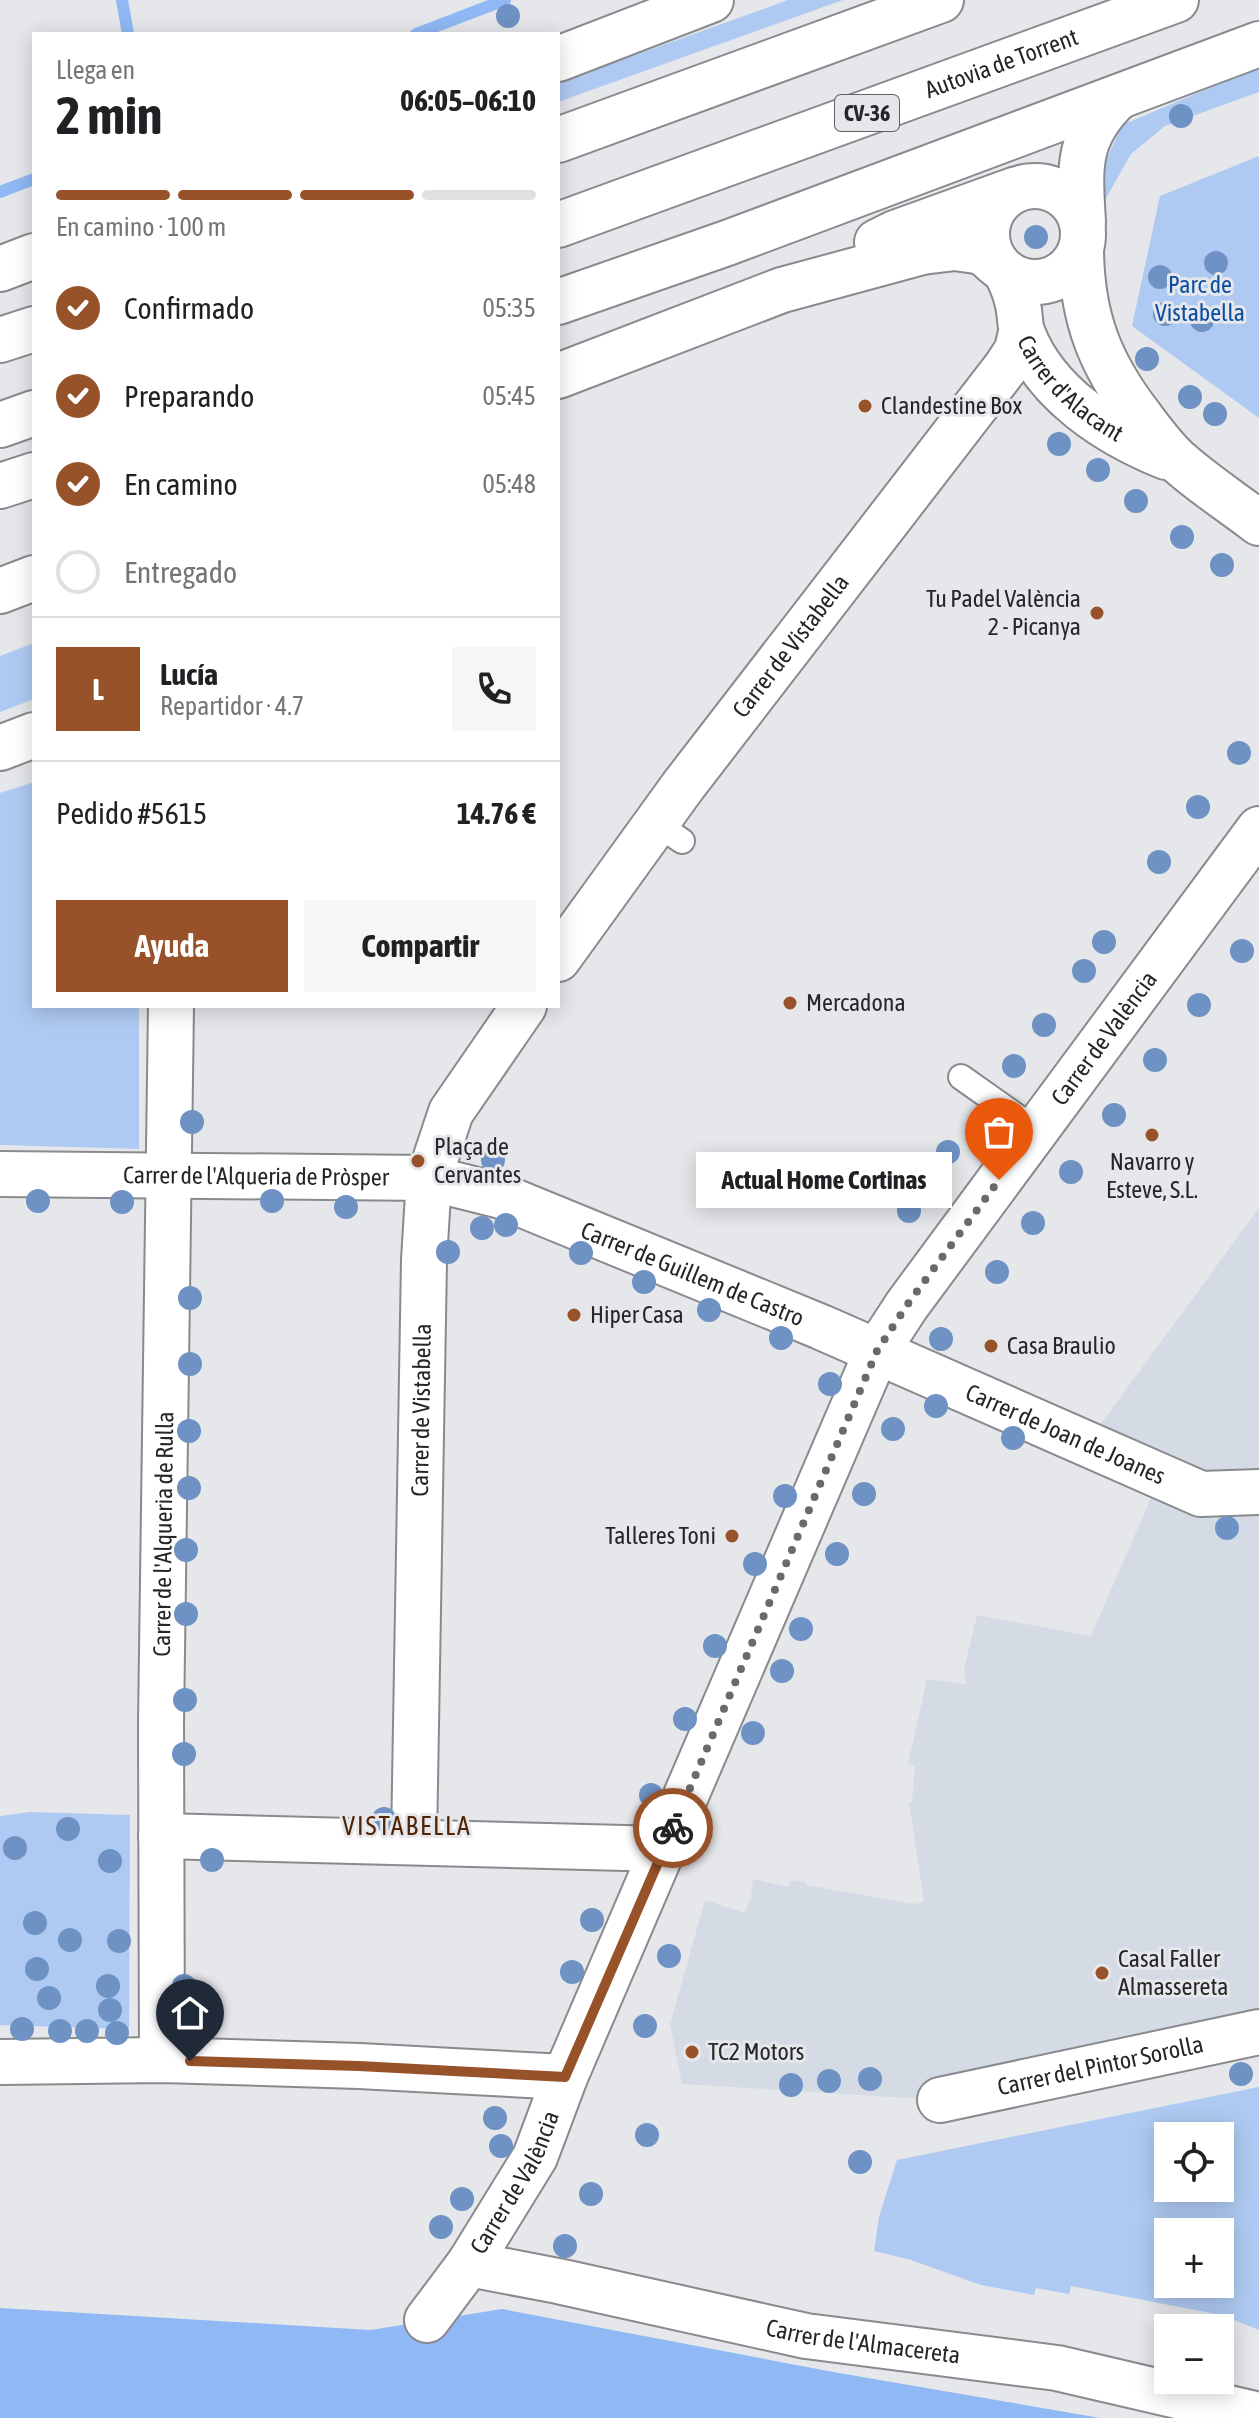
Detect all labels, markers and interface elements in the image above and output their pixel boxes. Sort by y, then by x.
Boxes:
street label: Autovia de Torrent [921,23,1082,103]
text: Llega en [56,55,135,85]
text: 06:05–06:10 [400,83,536,117]
text: 2 min [56,85,162,145]
road number: CV-36 [835,95,899,131]
text: En camino · 100 m [56,212,226,242]
park label: Parc de Vistabella [1155,271,1245,326]
icon: check [56,286,100,330]
text: Confirmado [124,291,254,325]
text: 05:35 [482,293,536,323]
street label: Carrer d'Alacant [1012,331,1128,447]
icon: check [56,374,100,418]
text: Preparando [124,379,254,413]
text: 05:45 [482,381,536,411]
place label: Clandestine Box [881,392,1022,419]
marker: Clandestine Box [856,397,874,415]
icon: check [56,462,100,506]
text: En camino [124,467,238,501]
text: 05:48 [482,469,536,499]
text: Entregado [124,555,237,589]
street label: Carrer de Vistabella [727,569,854,723]
place label: Tu Padel València 2 - Picanya [926,585,1081,640]
marker: Tu Padel València 2 - Picanya [1088,604,1106,622]
button: phone [452,647,536,731]
text: Lucía [160,657,218,691]
text: L [92,672,104,706]
text: Repartidor · 4.7 [160,691,304,721]
text: Pedido #5615 [56,796,207,830]
text: 14.76 € [457,796,536,830]
button: Ayuda [56,900,288,992]
button: Compartir [304,900,536,992]
street label: Carrer de València [1046,966,1162,1110]
place label: Mercadona [806,989,906,1016]
marker: Mercadona [781,994,799,1012]
pin [965,1098,1033,1180]
icon: bag [977,1110,1021,1154]
marker: Navarro y Esteve, S.L. [1143,1126,1161,1144]
place label: Plaça de Cervantes [434,1133,521,1188]
place label: Navarro y Esteve, S.L. [1106,1148,1198,1203]
marker: Plaça de Cervantes [409,1152,427,1170]
callout: Actual Home Cortinas [695,1152,951,1208]
street label: Carrer de l'Alqueria de Pròsper [123,1161,390,1191]
text: Actual Home Cortinas [721,1165,927,1195]
street label: Carrer de Guillem de Castro [577,1216,808,1332]
place label: Hiper Casa [590,1301,684,1328]
marker: Hiper Casa [565,1306,583,1324]
street label: Carrer de Vistabella [406,1323,436,1497]
place label: Casa Braulio [1007,1332,1116,1359]
marker: Casa Braulio [982,1337,1000,1355]
street label: Carrer de Joan de Joanes [962,1378,1169,1490]
street label: Carrer de l'Alqueria de Rulla [148,1411,178,1657]
place label: Talleres Toni [605,1522,716,1549]
marker: Talleres Toni [723,1527,741,1545]
courier [633,1788,713,1868]
icon: bike [651,1806,695,1850]
district label: VISTABELLA [342,1811,472,1841]
place label: Casal Faller Almassereta [1118,1945,1228,2000]
marker: Casal Faller Almassereta [1093,1964,1111,1982]
pin [156,1979,224,2061]
icon: home [168,1991,212,2035]
street label: Carrer del Pintor Sorolla [995,2030,1206,2100]
place label: TC2 Motors [708,2038,804,2065]
marker: TC2 Motors [683,2043,701,2061]
street label: Carrer de València [465,2107,564,2259]
map controls [1154,2122,1234,2394]
button: locate [1154,2122,1234,2202]
button: + [1154,2218,1234,2298]
street label: Carrer de l'Almacereta [764,2314,962,2369]
button: − [1154,2314,1234,2394]

